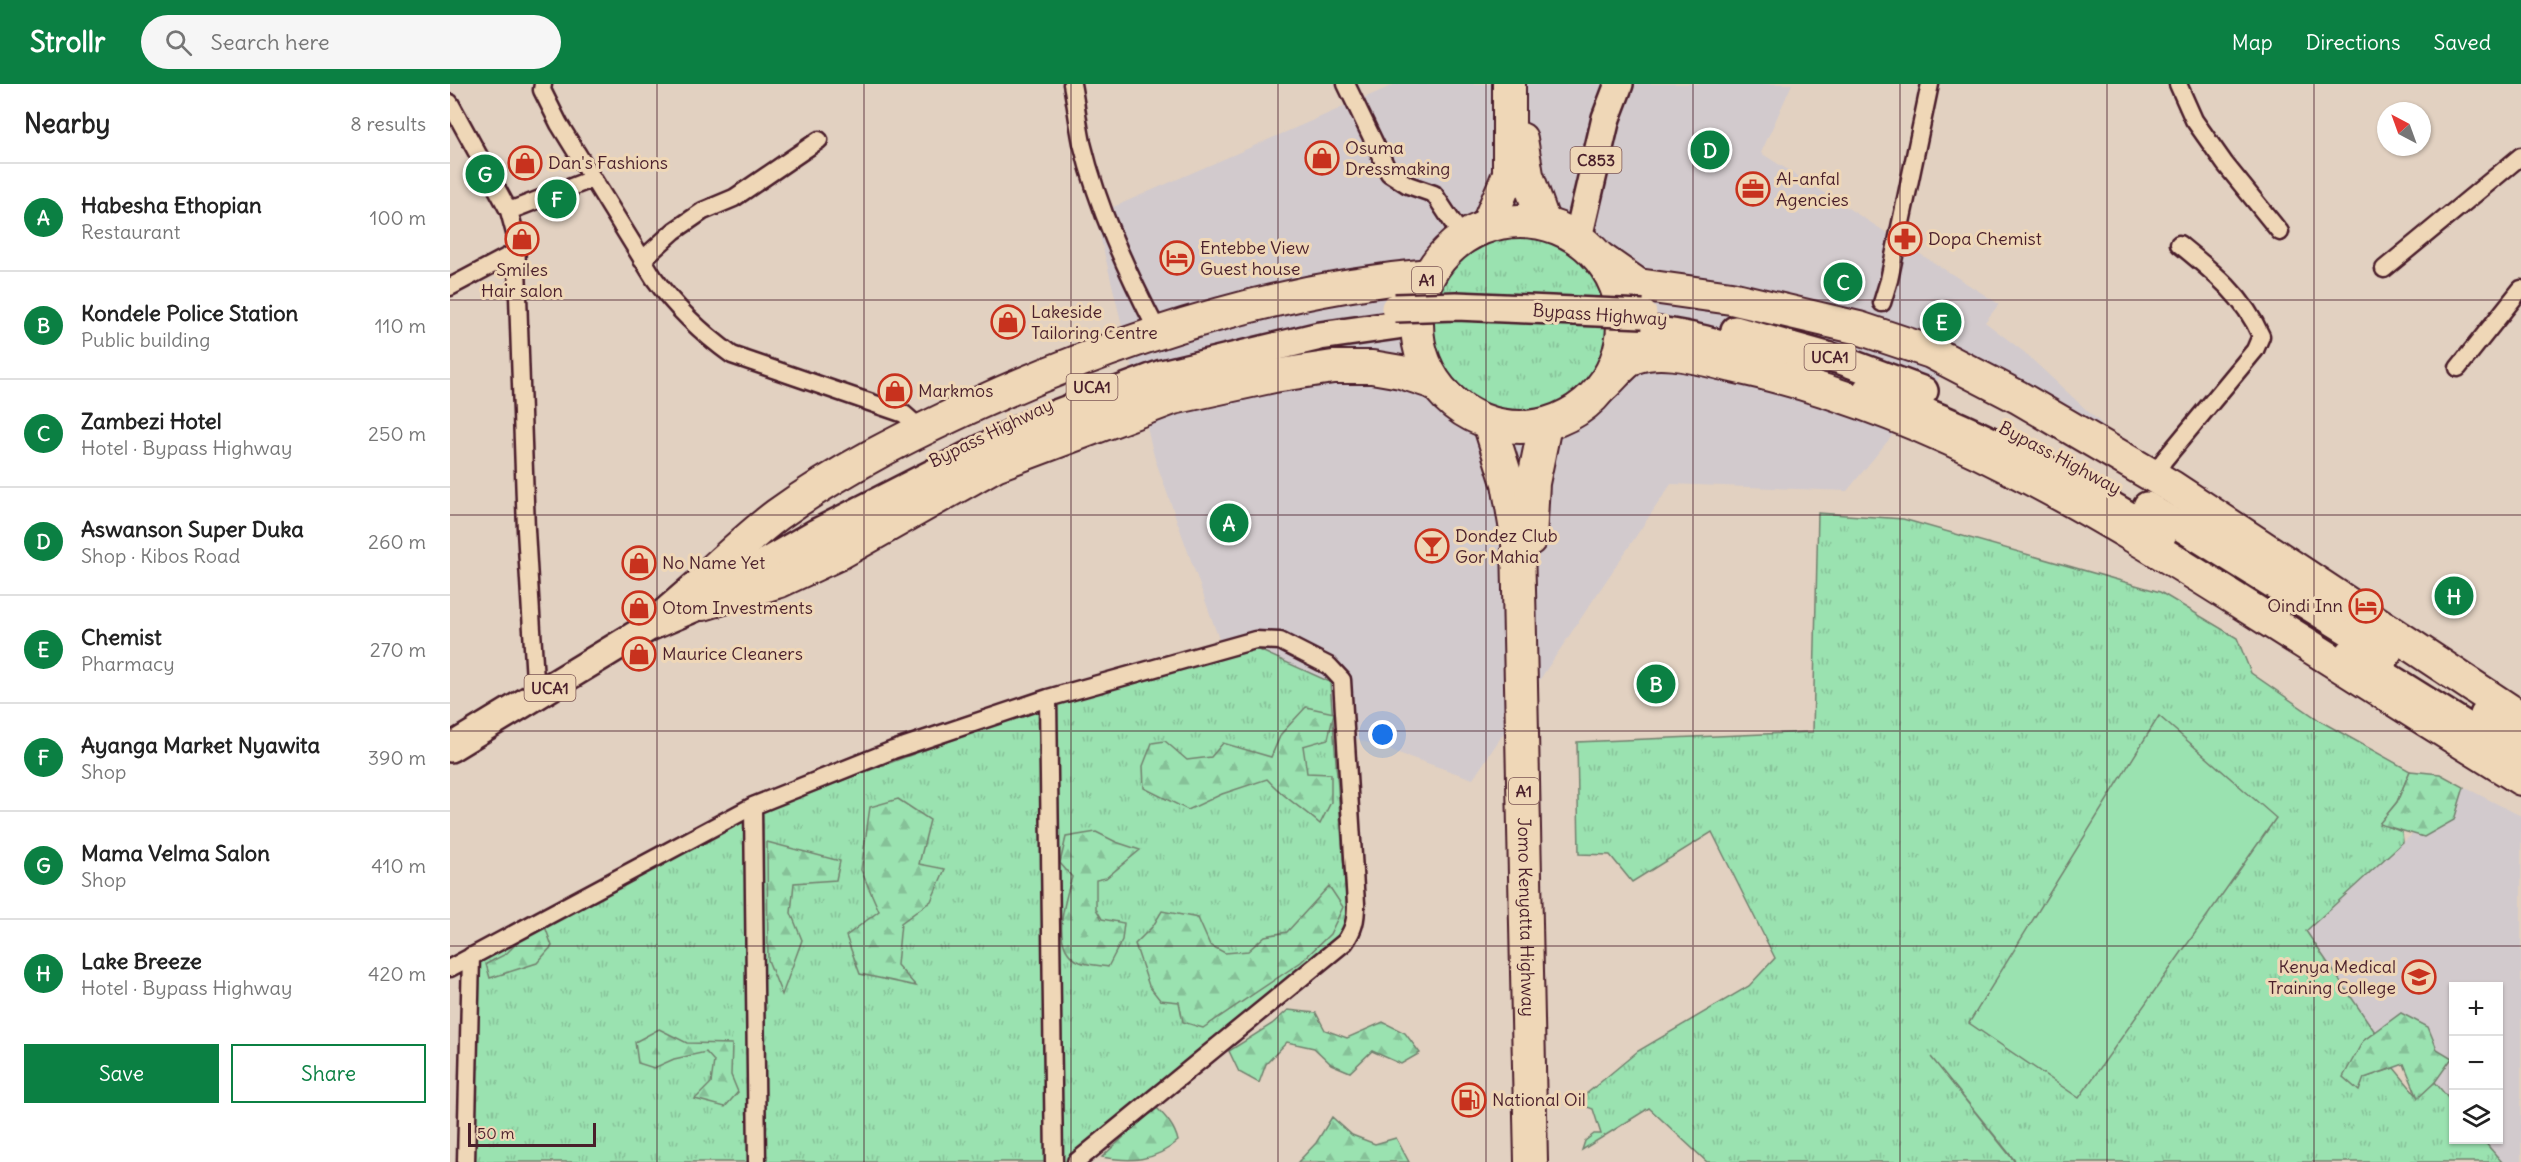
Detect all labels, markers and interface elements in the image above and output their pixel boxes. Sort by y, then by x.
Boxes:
search box [141,15,561,69]
text: Strollr [30,24,105,60]
icon: search [162,26,195,59]
text: Search here [210,28,330,56]
text: Map [2232,29,2273,56]
text: Directions [2306,29,2400,56]
text: Saved [2433,29,2491,56]
north arrow [2377,102,2431,156]
text: Nearby [24,107,110,140]
text: 8 results [350,111,426,136]
pin: D [1690,128,1730,172]
place label: Osuma Dressmaking [1345,136,1450,180]
shop icon: Osuma Dressmaking [1304,140,1340,176]
shop icon: Dan's Fashions [507,145,543,181]
road number: C853 [1570,147,1622,173]
place label: Dan's Fashions [548,151,668,174]
pin: G [465,152,504,196]
place label: Al-anfal Agencies [1776,167,1849,211]
office icon: Al-anfal Agencies [1735,171,1771,207]
pin: F [538,176,576,222]
text: Habesha Ethopian [81,191,262,219]
text: A [37,205,50,230]
text: 100 m [369,205,426,230]
text: Restaurant [81,219,180,244]
shop icon: Smiles Hair salon [504,221,540,257]
pharmacy icon: Dopa Chemist [1887,221,1923,257]
place label: Dopa Chemist [1928,227,2042,250]
place label: Entebbe View Guest house [1200,236,1309,280]
hotel icon: Entebbe View Guest house [1159,240,1195,276]
place label: Smiles Hair salon [481,258,563,302]
pin: C [1824,260,1862,304]
road number: A1 [1412,267,1442,293]
street label: Bypass Highway [1532,298,1668,331]
text: Kondele Police Station [81,299,298,327]
place label: Lakeside Tailoring Centre [1031,300,1158,344]
pin: E [1922,300,1962,344]
shop icon: Lakeside Tailoring Centre [990,304,1026,340]
text: B [37,313,50,338]
text: 110 m [375,313,426,338]
text: Public building [81,327,210,352]
road number: UCA1 [1804,344,1856,370]
shop icon: Markmos [877,373,913,409]
road number: UCA1 [1066,374,1118,400]
place label: Markmos [918,379,993,402]
street label: Bypass Highway [925,393,1057,472]
text: Zambezi Hotel [81,407,222,435]
street label: Bypass Highway [1995,416,2125,499]
text: C [37,421,50,446]
text: 250 m [368,421,426,446]
text: Hotel · Bypass Highway [81,435,292,460]
pin: A [1210,500,1248,546]
text: Aswanson Super Duka [81,515,304,543]
place label: Dondez Club Gor Mahia [1455,524,1558,568]
bar icon: Dondez Club Gor Mahia [1414,528,1450,564]
text: D [36,529,51,554]
text: 260 m [368,529,426,554]
text: Shop · Kibos Road [81,543,240,568]
shop icon: No Name Yet [621,545,657,581]
place label: No Name Yet [662,551,765,574]
pin: H [2434,574,2474,618]
hotel icon: Oindi Inn [2348,588,2384,624]
shop icon: Otom Investments [621,590,657,626]
place label: Oindi Inn [2267,594,2343,617]
place label: Otom Investments [662,596,813,619]
text: Chemist [81,623,162,651]
shop icon: Maurice Cleaners [621,636,657,672]
text: E [38,637,49,662]
text: 270 m [370,637,426,662]
place label: Maurice Cleaners [662,642,803,665]
text: Pharmacy [81,651,175,676]
pin: B [1636,662,1676,706]
road number: UCA1 [524,675,576,701]
your location [1368,720,1397,749]
text: Ayanga Market Nyawita [81,731,320,759]
text: F [38,745,49,770]
text: 390 m [368,745,426,770]
text: Shop [81,759,126,784]
road number: A1 [1509,778,1539,804]
street label: Jomo Kenyatta Highway [1513,817,1540,1017]
text: Mama Velma Salon [81,839,270,867]
text: G [36,853,51,878]
text: 410 m [371,853,426,878]
text: Shop [81,867,126,892]
text: Lake Breeze [81,947,202,975]
place label: Kenya Medical Training College [2268,955,2396,999]
school or university icon: Kenya Medical Training College [2401,959,2437,995]
text: H [36,961,51,986]
text: 420 m [368,961,426,986]
text: Hotel · Bypass Highway [81,975,292,1000]
map controls [2449,982,2503,1144]
button: + [2449,982,2503,1036]
button: − [2449,1036,2503,1090]
button: Save [24,1044,219,1103]
button: Share [231,1044,426,1103]
fuel station icon: National Oil [1451,1082,1487,1118]
place label: National Oil [1492,1088,1586,1111]
button: layers [2449,1090,2503,1144]
scale bar [468,1120,596,1148]
text: 50 m [477,1123,515,1143]

